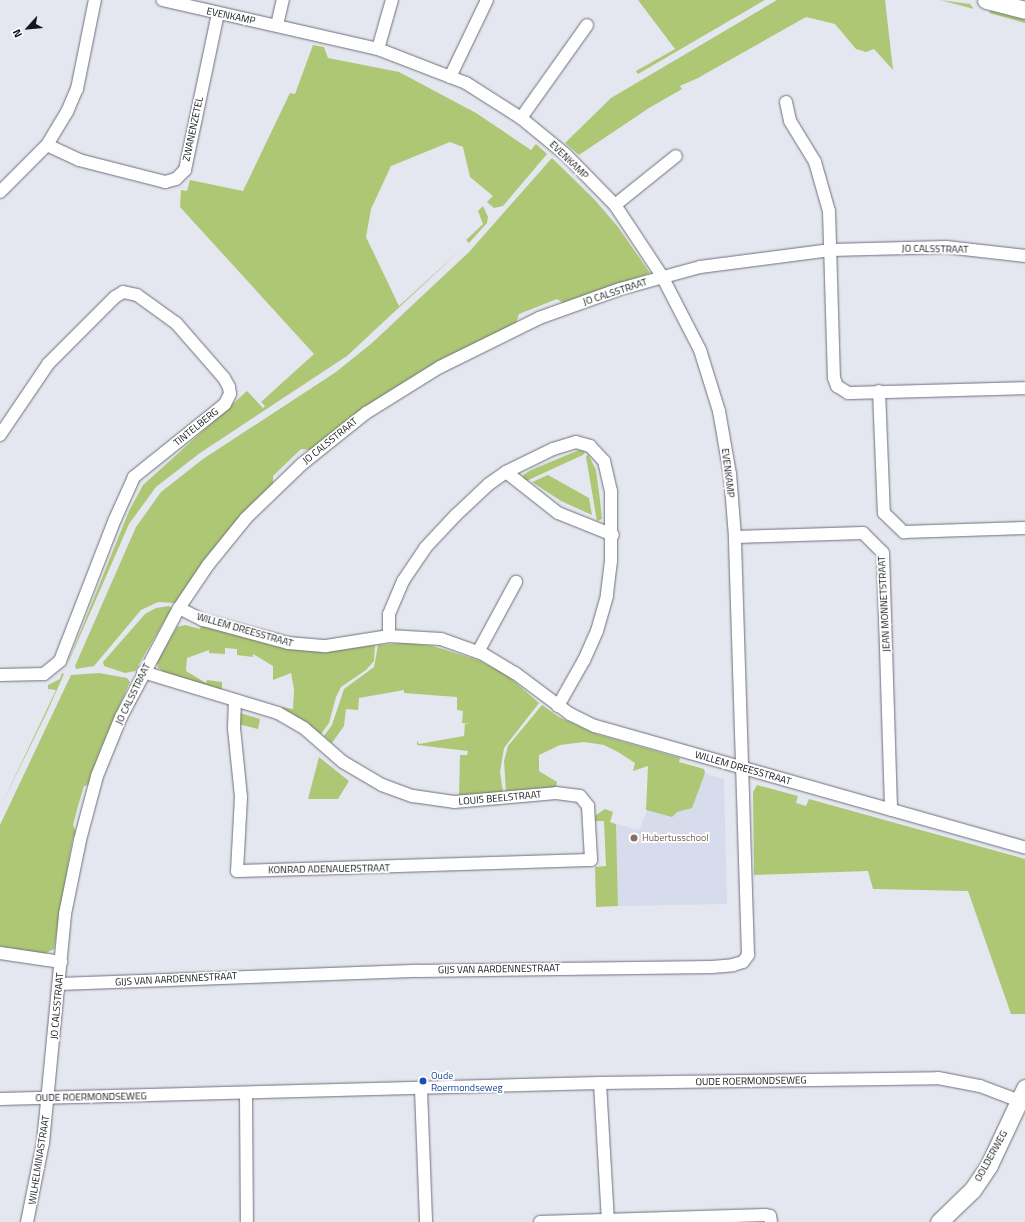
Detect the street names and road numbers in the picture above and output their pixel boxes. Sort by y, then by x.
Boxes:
street label: EVENKAMP [205,5,257,27]
street label: ZWANENZETEL [180,96,206,162]
street label: EVENKAMP [547,138,591,182]
street label: JO CALSSTRAAT [902,242,968,256]
street label: JO CALSSTRAAT [581,276,649,308]
street label: TINTELBERG [171,405,221,449]
street label: JO CALSSTRAAT [300,415,360,467]
street label: EVENKAMP [719,448,737,498]
street label: JEAN MONNETSTRAAT [875,556,893,652]
street label: WILLEM DREESSTRAAT [195,611,295,649]
street label: JO CALSSTRAAT [113,661,153,727]
street label: WILLEM DREESSTRAAT [693,749,793,787]
street label: LOUIS BEELSTRAAT [458,788,542,808]
street label: KONRAD ADENAUERSTRAAT [268,862,390,876]
street label: GIJS VAN AARDENNESTRAAT [438,962,560,976]
street label: GIJS VAN AARDENNESTRAAT [115,970,237,988]
street label: JO CALSSTRAAT [48,972,66,1040]
street label: OUDE ROERMONDSEWEG [695,1074,807,1088]
street label: OUDE ROERMONDSEWEG [35,1090,147,1104]
street label: WILHELMINASTRAAT [26,1115,52,1205]
street label: OOLDERWEG [972,1128,1010,1184]

